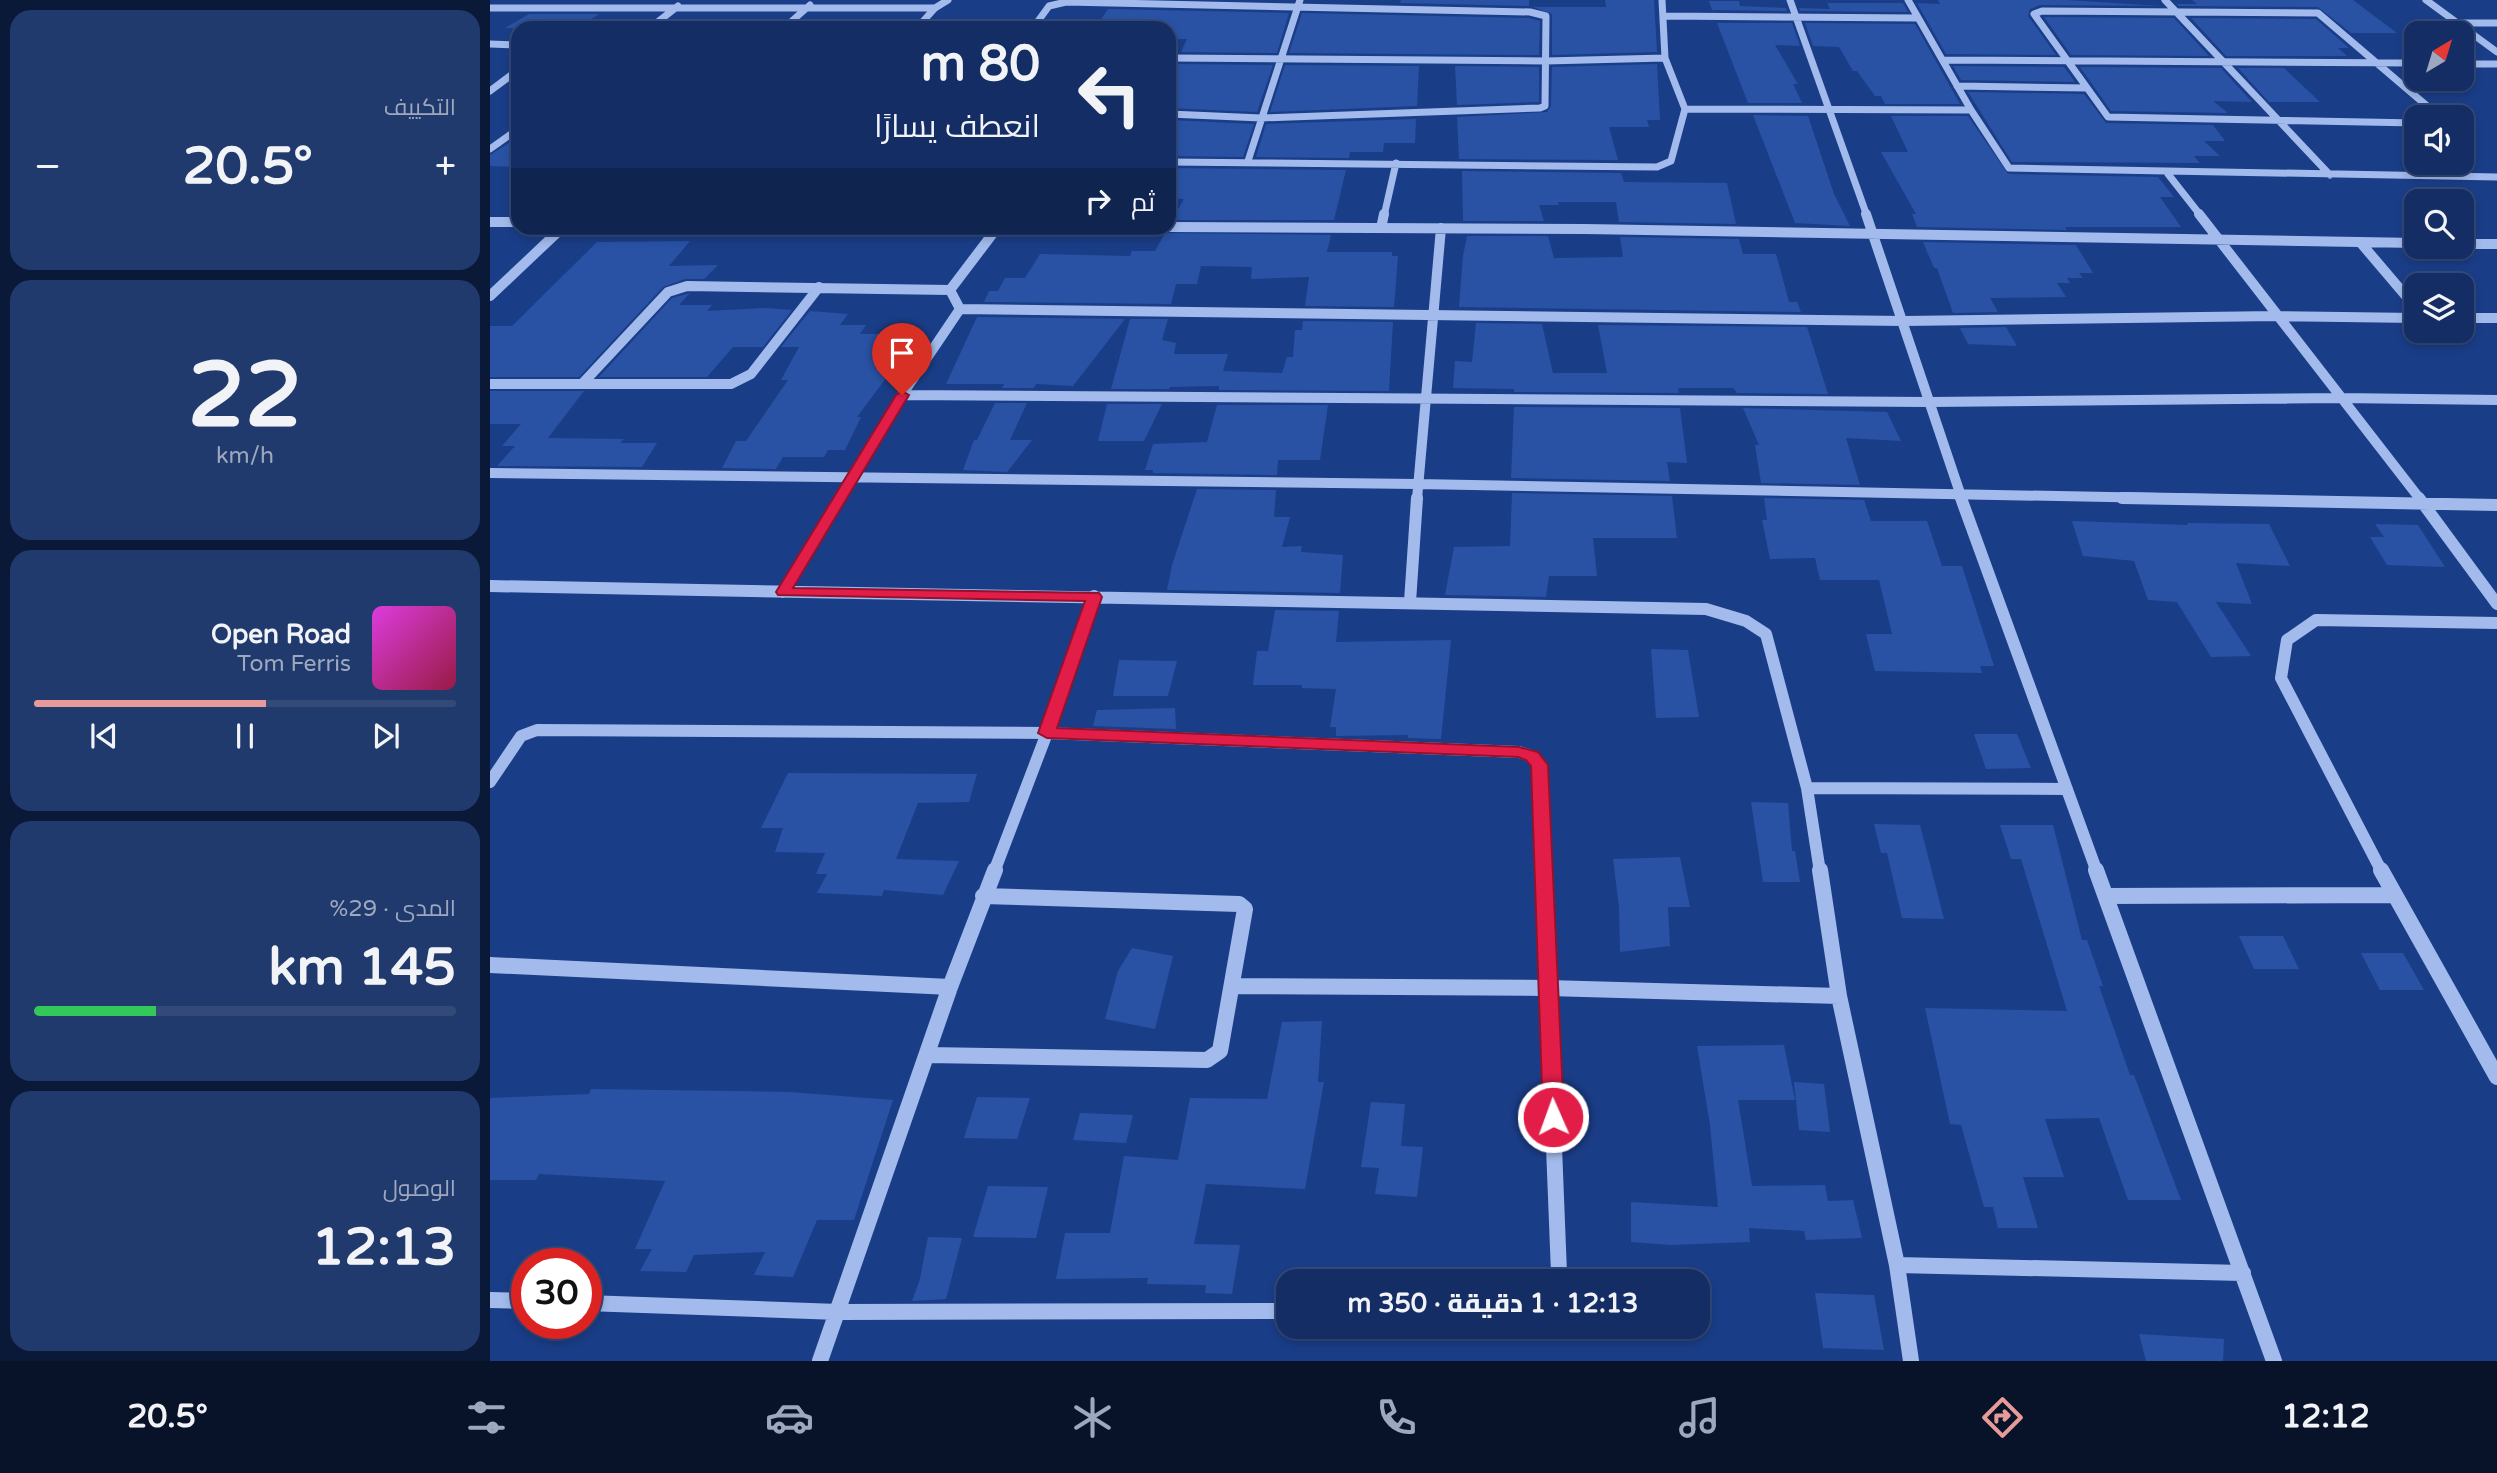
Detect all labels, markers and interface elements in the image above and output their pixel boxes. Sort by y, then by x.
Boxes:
north arrow [2404,21,2474,91]
map controls [2404,21,2474,343]
text: 80 m [921,35,1040,94]
icon: left [1064,49,1155,140]
text: التكييف [384,94,456,122]
button: sound [2404,105,2474,175]
text: انعطف يسارًا [874,108,1040,146]
text: 20.5° [183,135,313,198]
text: − [34,144,61,190]
text: + [435,144,456,190]
icon: right [1079,182,1117,220]
text: ثم [1131,187,1155,218]
button: search [2404,189,2474,259]
button: layers [2404,273,2474,343]
pin [872,323,932,395]
icon: arrive [883,334,921,372]
text: 22 [188,341,302,451]
text: km/h [216,442,274,470]
text: Open Road [211,619,351,650]
text: Tom Ferris [237,650,351,678]
icon: previous [85,717,123,755]
icon: pause [226,717,264,755]
icon: next [367,717,405,755]
text: المدى · 29% [329,895,456,923]
text: 145 km [268,936,456,999]
position arrow [1516,1080,1590,1154]
text: الوصول [383,1175,456,1203]
text: 12:13 [312,1216,456,1279]
speed limit sign: 30 [511,1248,602,1339]
text: 12:13 · 1 دقيقة · 350 m [1348,1288,1638,1319]
icon: filters [462,1393,511,1442]
icon: car [765,1393,814,1442]
icon: climate [1068,1393,1117,1442]
icon: phone [1372,1393,1421,1442]
icon: music [1675,1393,1724,1442]
icon: directions [1978,1393,2027,1442]
text: 20.5° [127,1398,208,1436]
text: 12:12 [2281,1398,2370,1436]

